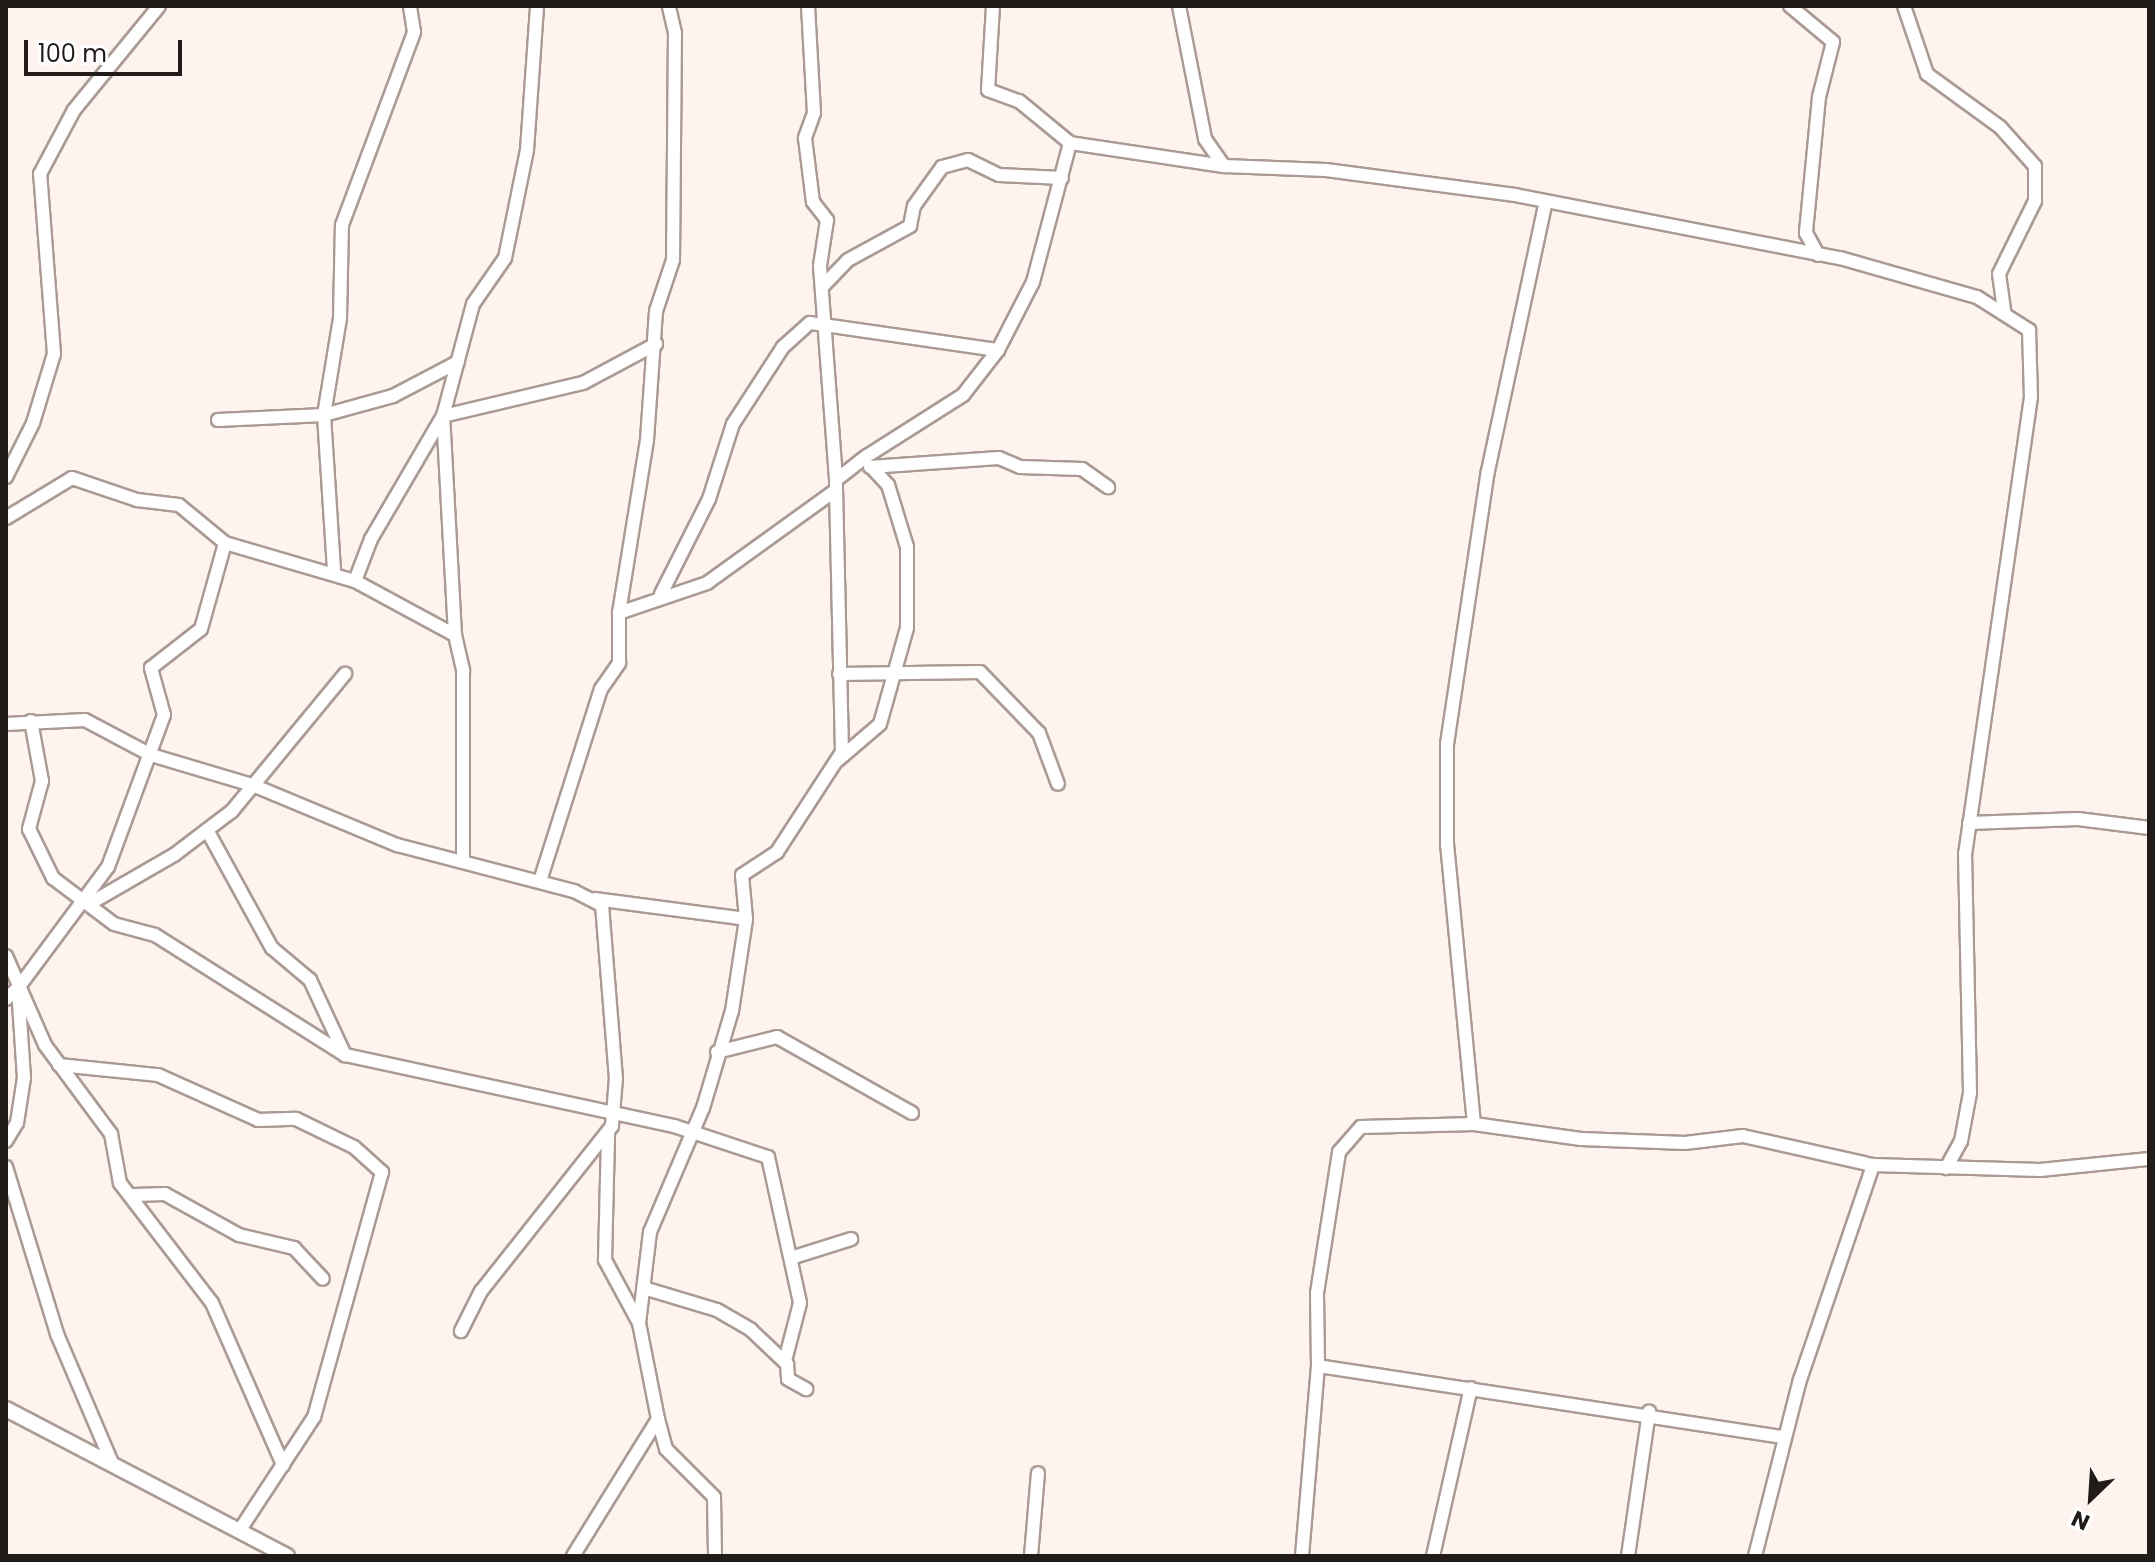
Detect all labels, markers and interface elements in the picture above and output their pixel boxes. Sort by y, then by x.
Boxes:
scale bar [28,24,186,74]
text: 100 m [38,37,107,70]
north arrow [2051,1458,2131,1538]
text: N [2067,1503,2095,1538]

